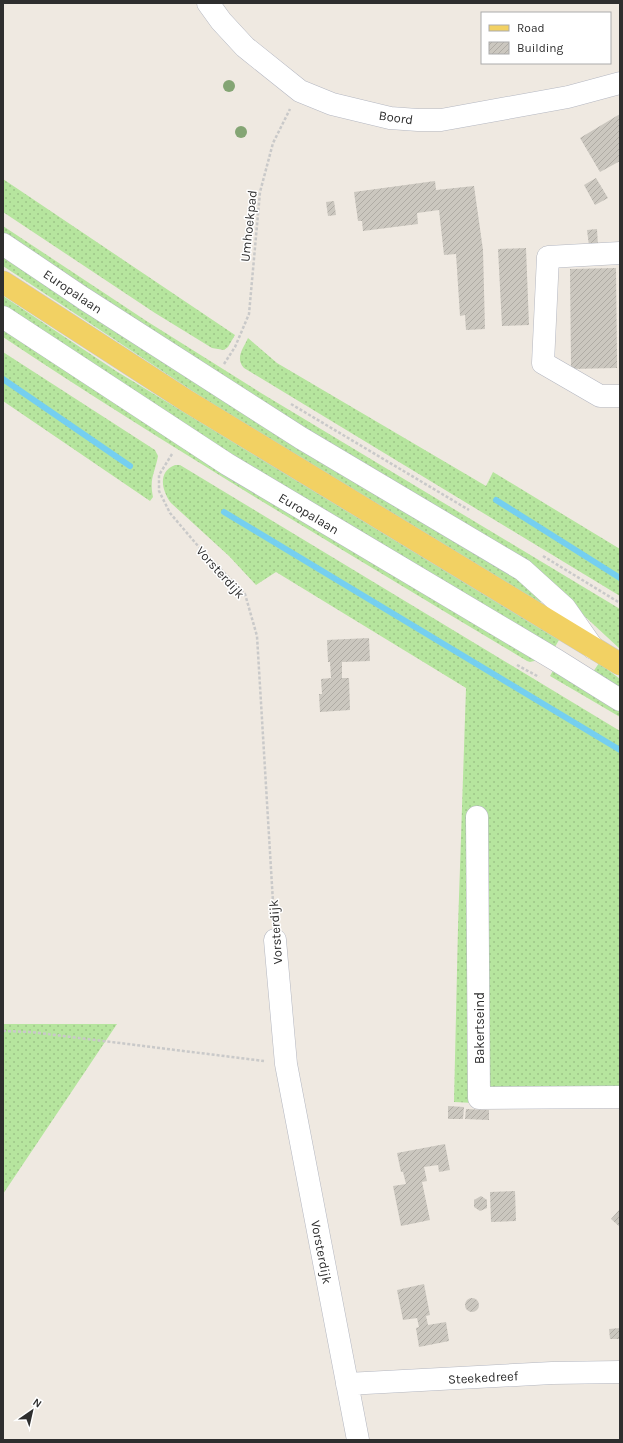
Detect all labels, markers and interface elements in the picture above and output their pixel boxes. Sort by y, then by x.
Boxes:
legend [481,12,611,64]
text: Road [517,21,545,35]
text: Building [517,41,564,55]
street label: Boord [378,108,414,127]
street label: Umhoekpad [237,189,260,263]
street label: Europalaan [41,266,105,317]
street label: Europalaan [276,490,342,537]
street label: Vorsterdijk [193,543,248,601]
street label: Vorsterdijk [266,899,285,965]
street label: Bakertseind [472,992,487,1064]
street label: Vorsterdijk [308,1219,335,1285]
street label: Steekedreef [448,1368,519,1387]
north arrow [12,1391,52,1431]
text: N [30,1396,44,1411]

